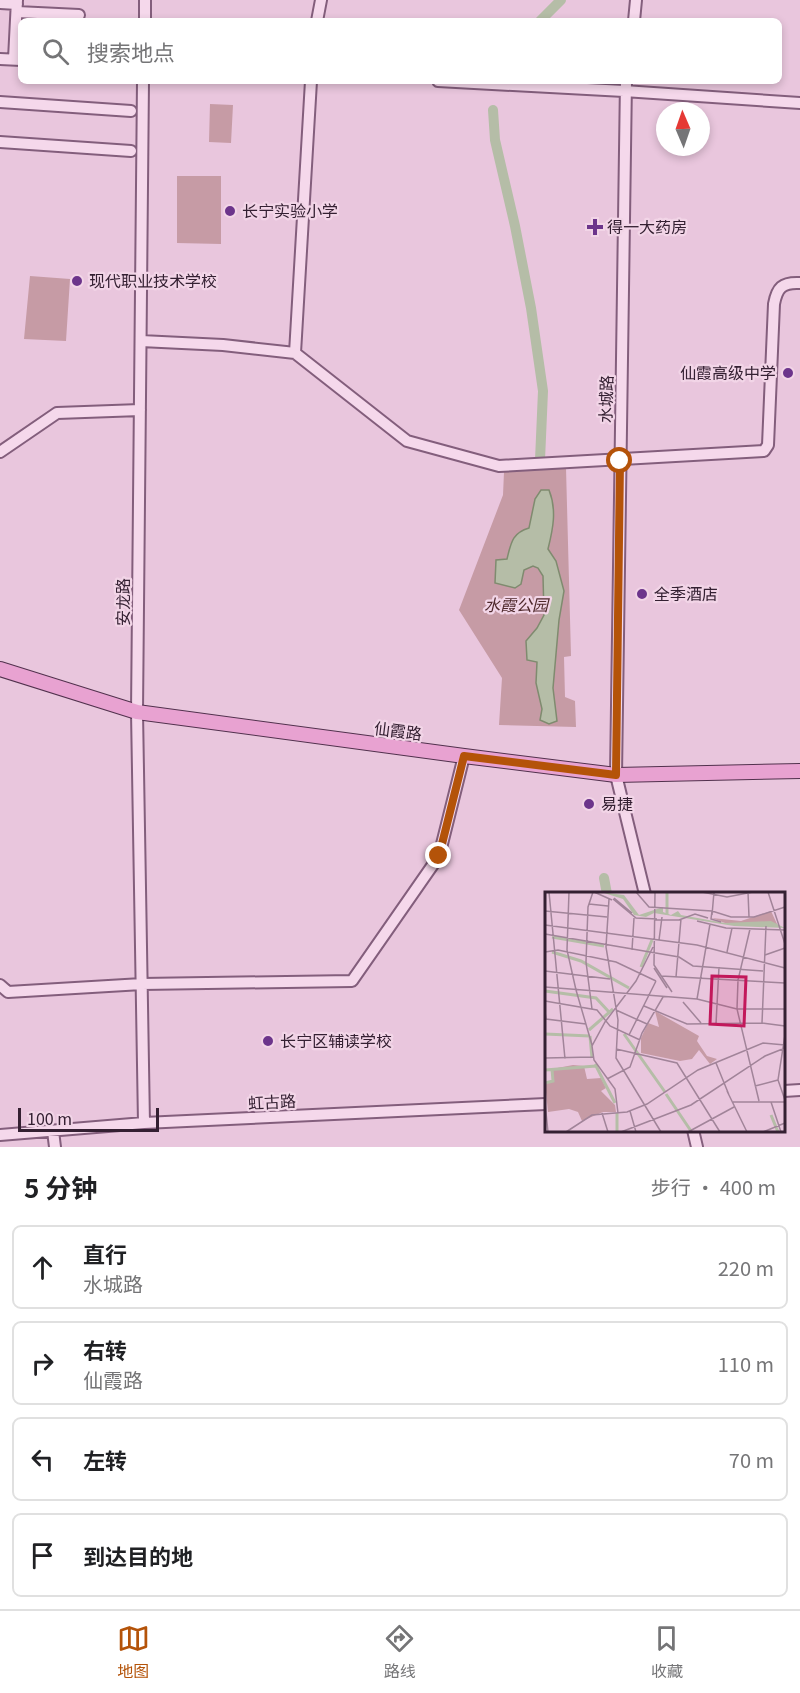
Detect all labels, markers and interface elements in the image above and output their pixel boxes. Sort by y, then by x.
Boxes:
search box [18,18,782,84]
icon: search [39,35,72,68]
text: 搜索地点 [87,35,175,67]
north arrow [656,102,710,156]
place label: 长宁实验小学 [242,198,338,222]
marker: 长宁实验小学 [223,204,237,218]
place label: 得一大药房 [607,214,687,238]
marker: 得一大药房 [588,220,602,234]
place label: 现代职业技术学校 [89,268,217,292]
marker: 现代职业技术学校 [70,274,84,288]
place label: 仙霞高级中学 [680,360,776,384]
marker: 仙霞高级中学 [781,366,795,380]
street label: 水城路 [592,375,618,423]
route start [606,447,632,473]
street label: 安龙路 [110,578,134,626]
place label: 全季酒店 [654,581,718,605]
marker: 全季酒店 [635,587,649,601]
park label: 水霞公园 [484,592,550,616]
street label: 仙霞路 [373,715,423,745]
place label: 易捷 [601,791,633,815]
marker: 易捷 [582,797,596,811]
route end [425,842,451,868]
inset map [545,892,785,1132]
place label: 长宁区辅读学校 [280,1028,392,1052]
marker: 长宁区辅读学校 [261,1034,275,1048]
street label: 虹古路 [247,1088,297,1114]
scale bar [18,1105,159,1132]
text: 100 m [27,1106,72,1130]
text: 5 分钟 [24,1168,97,1205]
text: 步行 · 400 m [651,1172,776,1201]
text: 直行 [83,1237,127,1269]
icon: ahead [26,1251,59,1284]
text: 220 m [718,1253,774,1282]
text: 水城路 [83,1269,143,1298]
text: 右转 [83,1333,127,1365]
icon: right [26,1347,59,1380]
text: 110 m [718,1349,774,1378]
text: 仙霞路 [83,1365,143,1394]
icon: left [26,1443,59,1476]
text: 左转 [83,1443,127,1475]
text: 70 m [729,1445,774,1474]
icon: arrive [26,1539,59,1572]
text: 到达目的地 [83,1539,193,1571]
tab: 地图 [117,1622,150,1682]
tab: 路线 [383,1622,416,1682]
tab: 收藏 [650,1622,683,1682]

